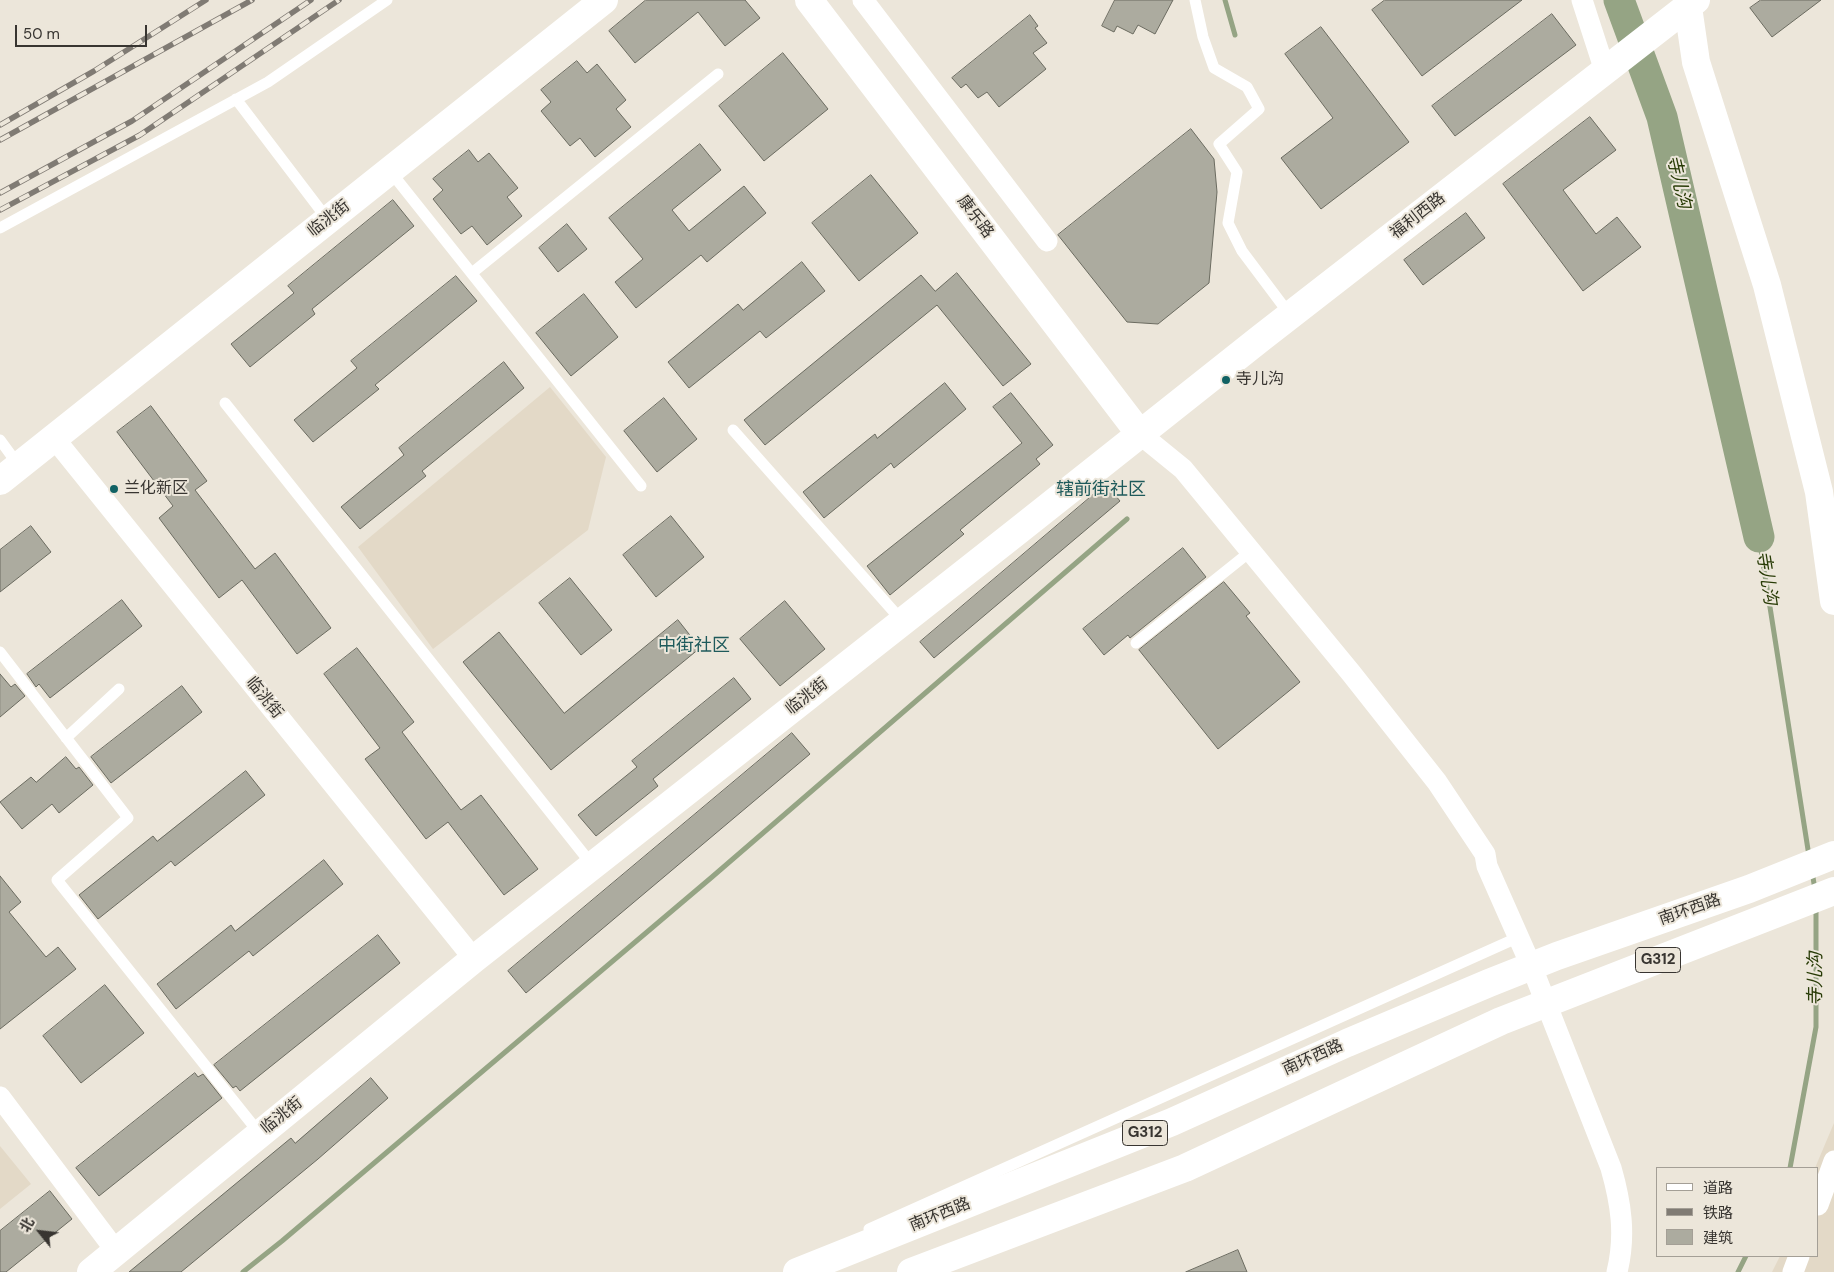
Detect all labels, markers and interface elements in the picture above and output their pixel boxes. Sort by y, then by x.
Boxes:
scale bar [18,15,150,47]
text: 50 m [23,24,60,44]
water label: 寺儿沟 [1661,153,1695,211]
street label: 福利西路 [1387,189,1449,243]
street label: 康乐路 [953,192,997,242]
street label: 临洮街 [304,197,354,241]
place label: 寺儿沟 [1236,370,1284,390]
marker: 寺儿沟 [1220,374,1232,386]
place label: 兰化新区 [124,479,188,499]
district label: 辖前街社区 [1056,479,1146,501]
marker: 兰化新区 [108,483,120,495]
water label: 寺儿沟 [1751,550,1781,606]
district label: 中街社区 [658,635,730,657]
street label: 临洮街 [241,673,287,723]
street label: 临洮街 [782,675,832,719]
street label: 南环西路 [1657,891,1723,929]
road number: G312 [1636,948,1680,972]
water label: 寺儿沟 [1805,952,1827,1006]
street label: 南环西路 [1280,1036,1346,1080]
street label: 临洮街 [257,1093,307,1139]
road number: G312 [1122,1120,1168,1146]
legend [1656,1167,1819,1257]
text: 道路 [1703,1178,1733,1198]
street label: 南环西路 [907,1194,973,1236]
text: 铁路 [1703,1203,1733,1223]
north arrow [15,1207,65,1257]
text: 北 [16,1214,38,1235]
text: 建筑 [1703,1228,1733,1248]

